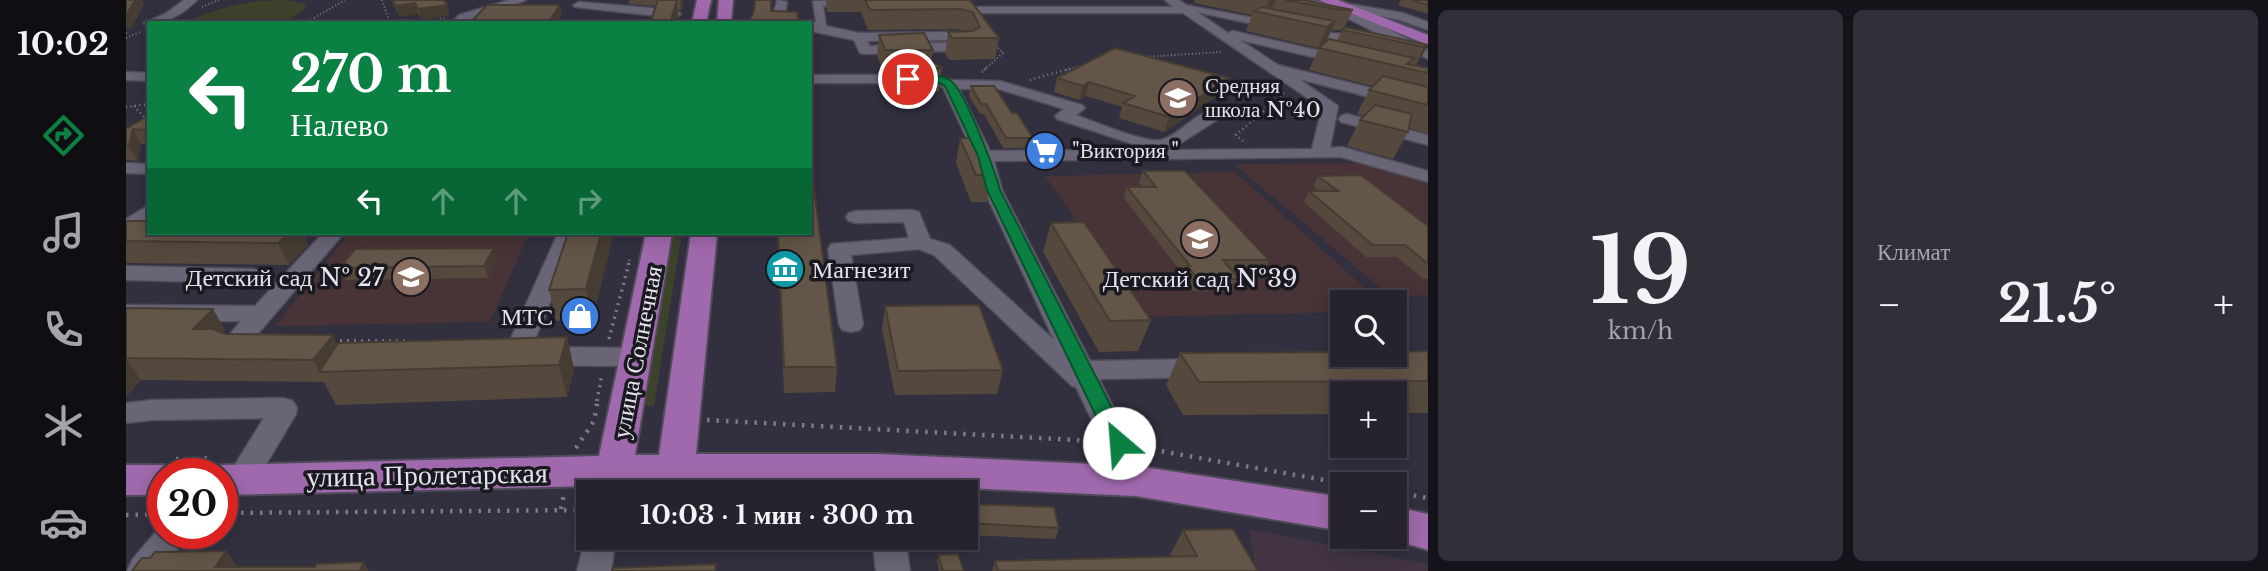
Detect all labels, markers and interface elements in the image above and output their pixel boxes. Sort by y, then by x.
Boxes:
text: 10:02 [17,24,109,64]
text: 270 m [290,44,451,105]
icon: left [175,49,266,140]
pin [878,49,938,109]
icon: arrive [889,60,927,98]
place label: Средняя школа №40 [1205,73,1321,123]
school or university icon: Средняя школа №40 [1157,77,1199,119]
text: Налево [290,105,389,145]
icon: directions [39,111,88,160]
supermarket icon: "Виктория " [1024,130,1066,172]
place label: "Виктория " [1072,138,1179,164]
icon: left [351,182,389,220]
icon: ahead [424,182,462,220]
icon: ahead [497,182,535,220]
icon: right [570,182,608,220]
icon: music [39,208,88,257]
text: 19 [1590,215,1691,328]
school or university icon: Детский сад №39 [1179,218,1221,260]
text: Климат [1877,238,1950,266]
museum icon: Магнезит [764,248,806,290]
place label: Магнезит [812,255,911,284]
school or university icon: Детский сад № 27 [390,256,432,298]
place label: Детский сад № 27 [186,263,385,292]
street label: улица Солнечная [606,263,668,441]
place label: Детский сад №39 [1103,264,1297,293]
text: 21.5° [1998,272,2116,336]
text: − [1877,281,1901,328]
text: + [2213,281,2234,328]
map controls [1330,290,1407,549]
button: search [1330,290,1407,367]
shop icon: МТС [559,295,601,337]
place label: МТС [501,302,553,331]
icon: phone [39,305,88,354]
text: km/h [1608,317,1673,345]
button: + [1330,381,1407,458]
icon: climate [39,401,88,450]
position arrow [1082,406,1156,480]
street label: улица Пролетарская [306,455,548,495]
speed limit sign: 20 [147,458,238,549]
button: − [1330,472,1407,549]
icon: car [39,498,88,547]
text: 10:03 · 1 мин · 300 m [640,499,914,531]

